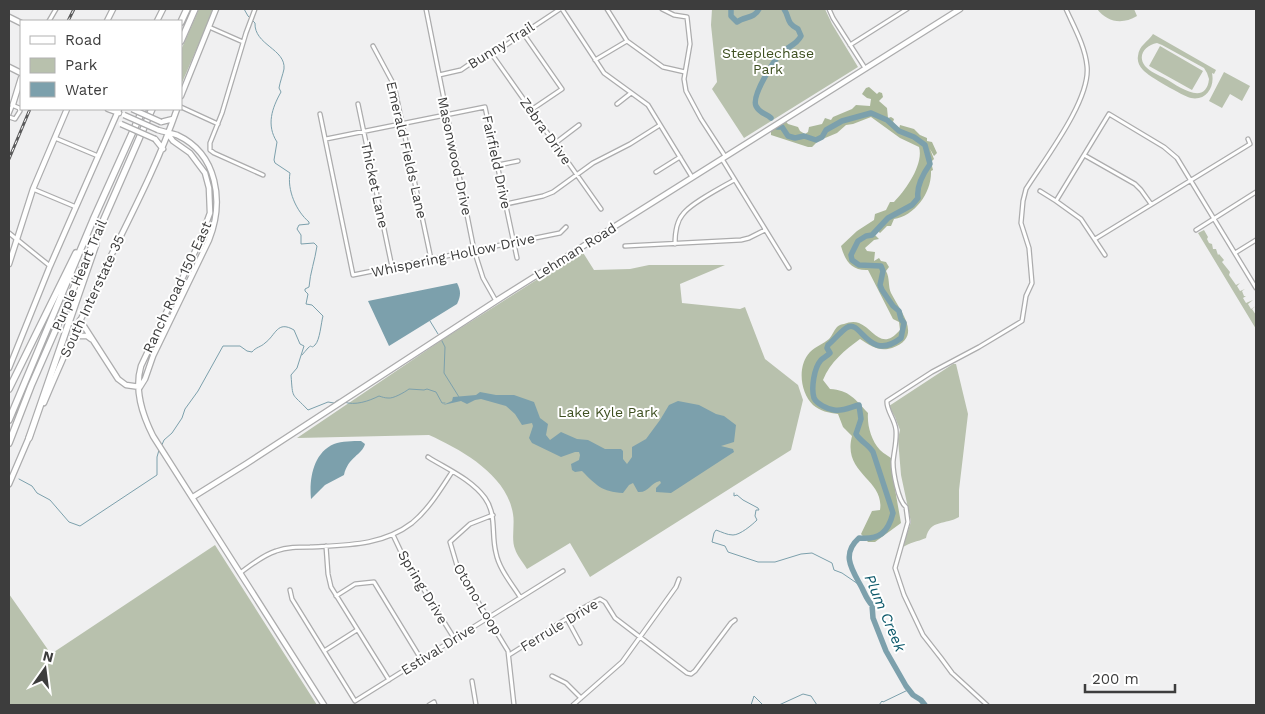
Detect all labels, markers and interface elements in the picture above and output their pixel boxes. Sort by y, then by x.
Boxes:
street label: Bunny Trail [465,18,538,72]
legend [20,20,182,110]
text: Road [65,31,102,49]
park label: Steeplechase Park [722,45,814,77]
text: Park [65,56,98,74]
street label: Emerald Fields Lane [383,80,431,220]
text: Water [65,81,108,99]
street label: Zebra Drive [517,94,575,168]
street label: Masonwood Drive [435,95,475,217]
street label: Fairfield Drive [479,114,515,210]
street label: Thicket Lane [358,140,392,230]
street label: Purple Heart Trail [48,216,110,333]
street label: Ranch Road 150 East [140,219,215,355]
street label: Lehman Road [531,219,619,283]
street label: Whispering Hollow Drive [370,230,536,280]
street label: South Interstate 35 [57,232,127,360]
park label: Lake Kyle Park [558,404,658,420]
street label: Spring Drive [395,547,451,627]
street label: Otono Loop [450,560,506,638]
water label: Plum Creek [861,571,910,655]
street label: Ferrule Drive [517,596,601,654]
street label: Estival Drive [398,620,478,678]
north arrow [20,644,70,694]
text: N [41,647,55,665]
scale bar [1085,662,1175,694]
text: 200 m [1092,670,1139,688]

